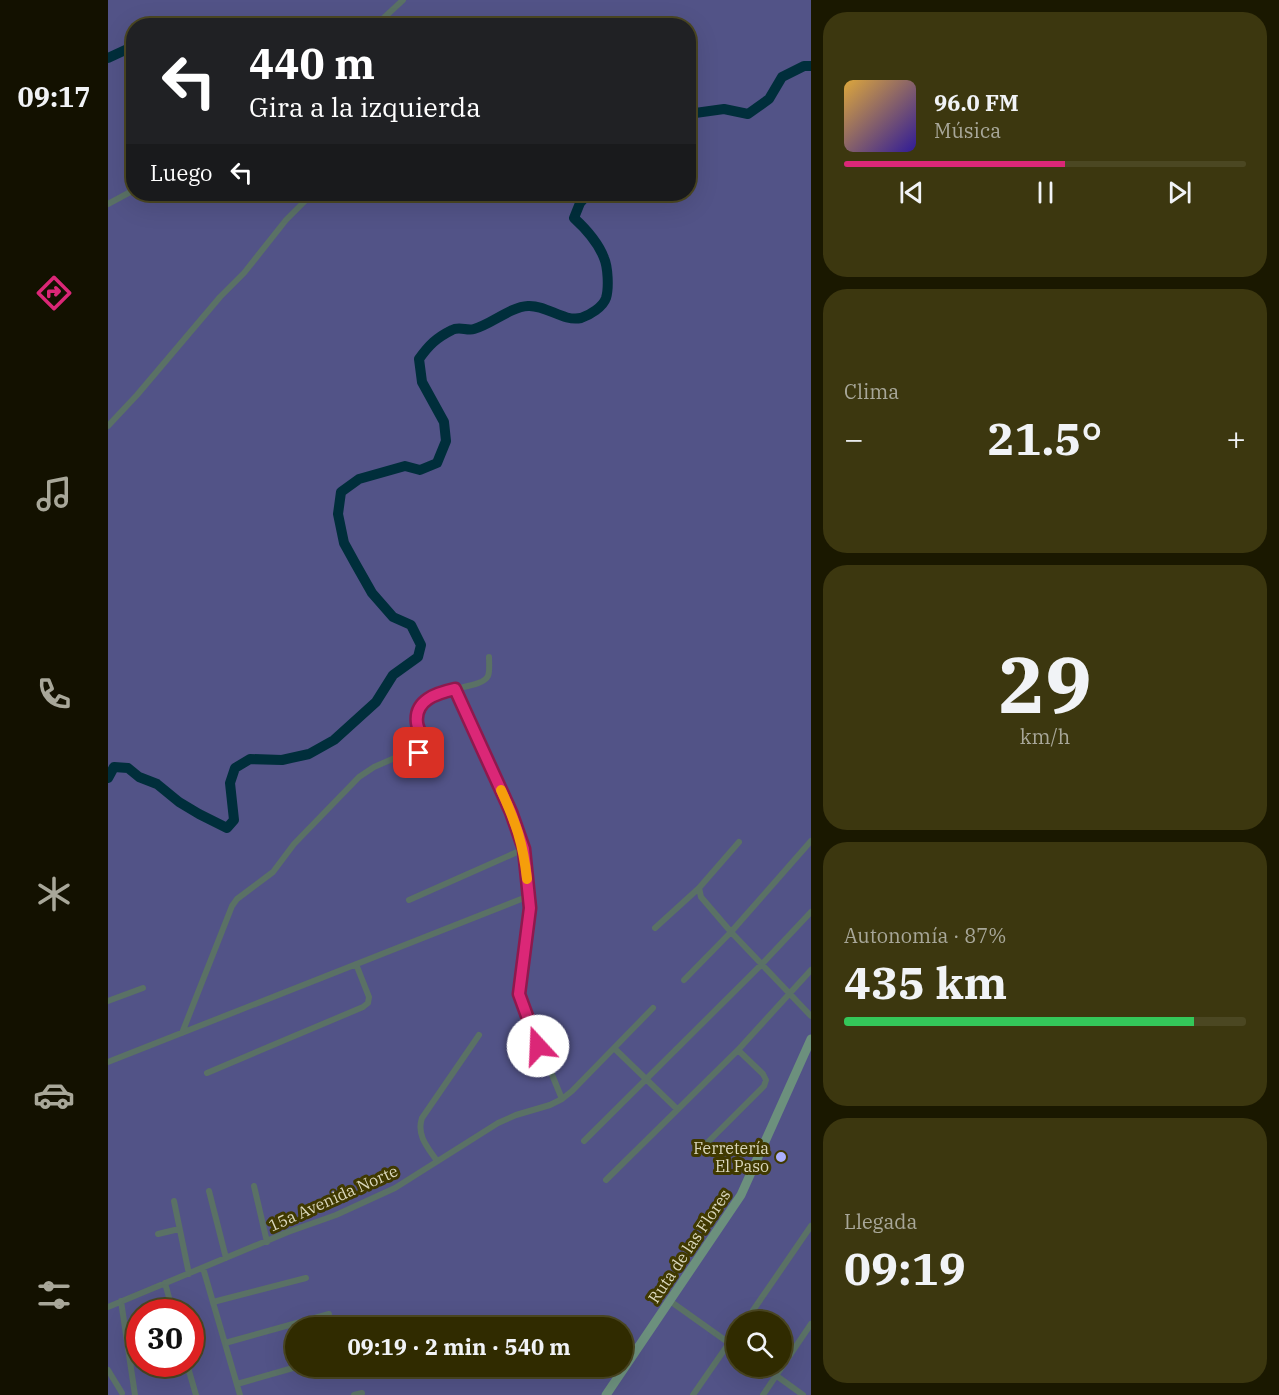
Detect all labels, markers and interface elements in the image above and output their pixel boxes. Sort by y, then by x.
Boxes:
text: 440 m [249,36,375,91]
icon: left [150,42,228,120]
text: 09:17 [18,79,90,114]
text: 96.0 FM [934,88,1019,117]
text: Gira a la izquierda [249,89,481,124]
text: Música [934,117,1001,144]
icon: left [225,156,258,189]
text: Luego [150,158,213,187]
icon: previous [895,176,928,209]
icon: pause [1029,176,1062,209]
icon: next [1163,176,1196,209]
icon: directions [33,272,75,314]
text: Clima [844,378,899,405]
text: 21.5° [988,409,1102,467]
text: − [844,417,864,460]
text: + [1226,417,1246,460]
icon: music [33,473,75,515]
text: 29 [998,633,1092,734]
icon: phone [33,673,75,715]
text: km/h [1020,723,1070,750]
pin [393,727,444,778]
icon: arrive [402,736,435,769]
icon: climate [33,873,75,915]
text: Autonomía · 87% [844,922,1006,949]
text: 435 km [844,953,1007,1011]
position arrow [506,1014,570,1078]
icon: car [33,1074,75,1116]
place label: Ferretería El Paso [693,1138,769,1176]
marker: Ferretería El Paso [774,1150,788,1164]
street label: 15a Avenida Norte [265,1160,401,1236]
street label: Ruta de las Flores [644,1185,734,1307]
text: Llegada [844,1208,917,1235]
text: 09:19 [844,1239,966,1297]
icon: filters [33,1274,75,1316]
speed limit sign: 30 [126,1299,204,1377]
map controls [726,1311,792,1377]
button: search [726,1311,792,1377]
text: 09:19 · 2 min · 540 m [347,1332,571,1361]

